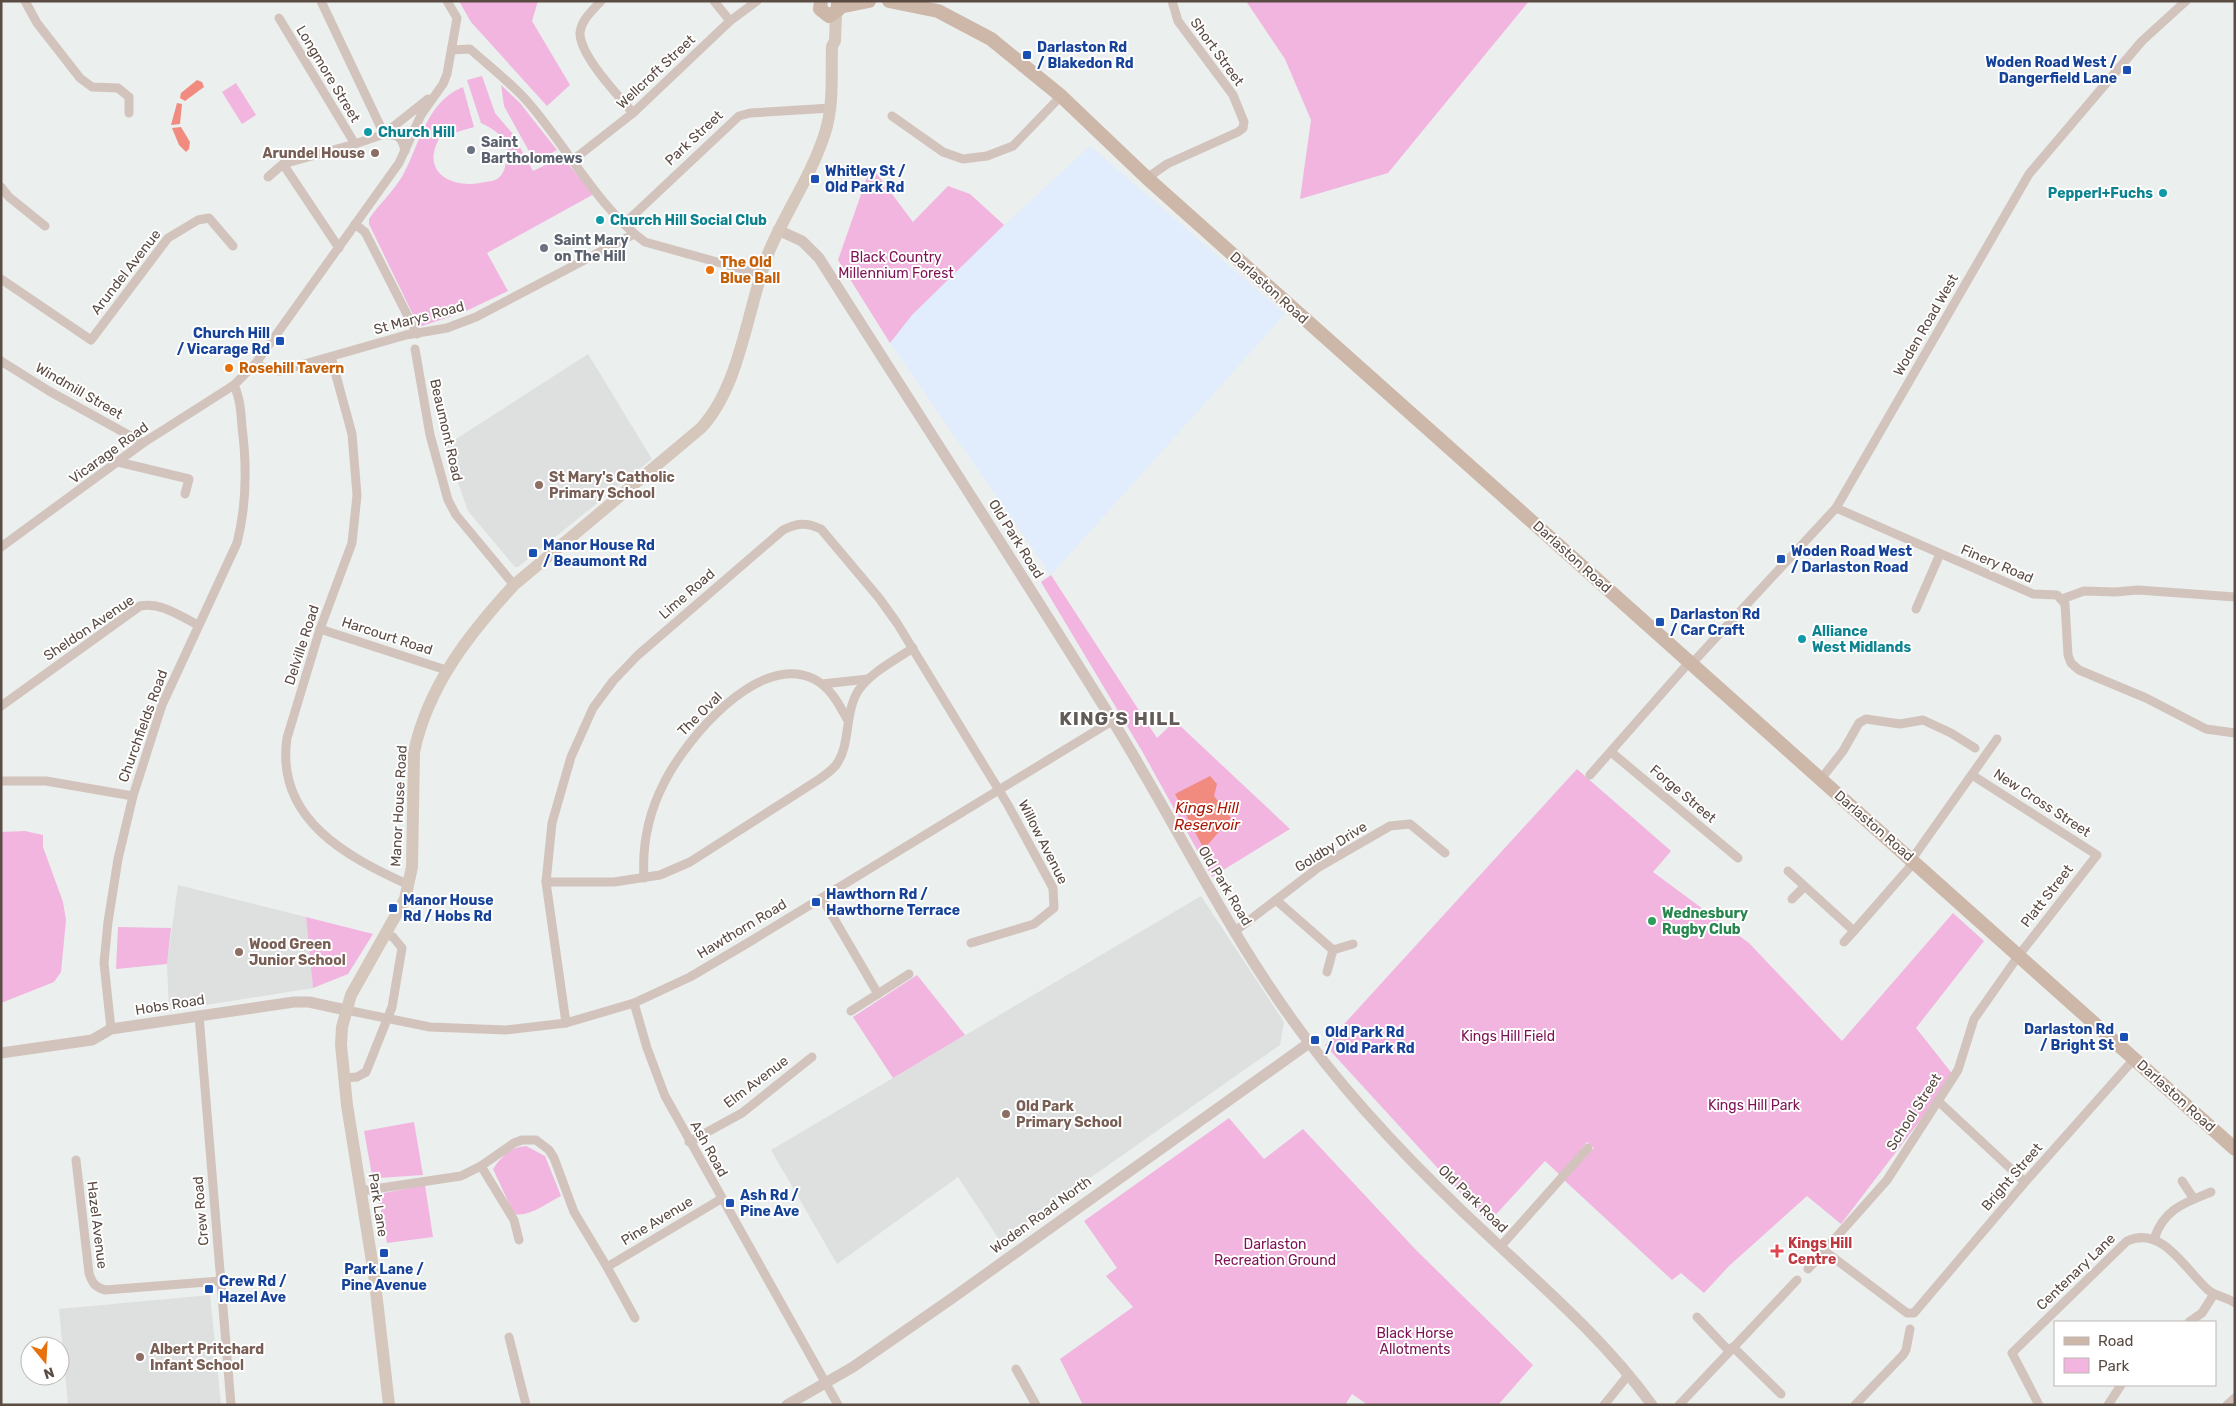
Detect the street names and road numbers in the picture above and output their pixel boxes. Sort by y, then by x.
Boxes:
street label: Short Street [1187,15,1248,90]
street label: Longmore Street [292,22,364,126]
street label: Wellcroft Street [613,31,699,113]
street label: Park Street [662,107,727,169]
street label: Arundel Avenue [88,226,165,318]
street label: Darlaston Road [1226,248,1312,328]
street label: Woden Road West [1890,271,1962,379]
street label: St Marys Road [372,298,466,338]
street label: Windmill Street [32,359,126,423]
street label: Beaumont Road [426,377,466,483]
street label: Vicarage Road [66,419,152,487]
street label: Old Park Road [985,496,1047,582]
street label: Darlaston Road [1529,517,1615,597]
street label: Finery Road [1958,541,2036,587]
street label: Lime Road [656,565,718,623]
street label: Sheldon Avenue [41,591,138,665]
street label: Delville Road [281,603,323,687]
street label: Harcourt Road [339,613,435,659]
street label: Churchfields Road [115,667,171,785]
street label: The Oval [674,688,726,740]
street label: Manor House Road [387,745,411,867]
street label: Forge Street [1646,761,1720,827]
street label: New Cross Street [1990,765,2094,841]
street label: Darlaston Road [1831,787,1917,865]
street label: Willow Avenue [1014,797,1072,887]
street label: Goldby Drive [1292,818,1370,876]
street label: Old Park Road [1194,843,1256,929]
street label: Platt Street [2017,861,2077,931]
street label: Hawthorn Road [694,896,790,962]
street label: Hobs Road [134,991,206,1019]
street label: Elm Avenue [720,1052,792,1112]
street label: Darlaston Road [2133,1056,2219,1136]
street label: School Street [1883,1070,1945,1154]
street label: Ash Road [687,1118,731,1180]
street label: Bright Street [1978,1139,2046,1214]
street label: Old Park Road [1435,1162,1511,1236]
street label: Park Lane [365,1172,391,1238]
street label: Woden Road North [987,1173,1095,1257]
street label: Crew Road [189,1176,213,1246]
street label: Hazel Avenue [83,1180,111,1270]
street label: Pine Avenue [618,1193,696,1249]
street label: Centenary Lane [2033,1230,2119,1314]

